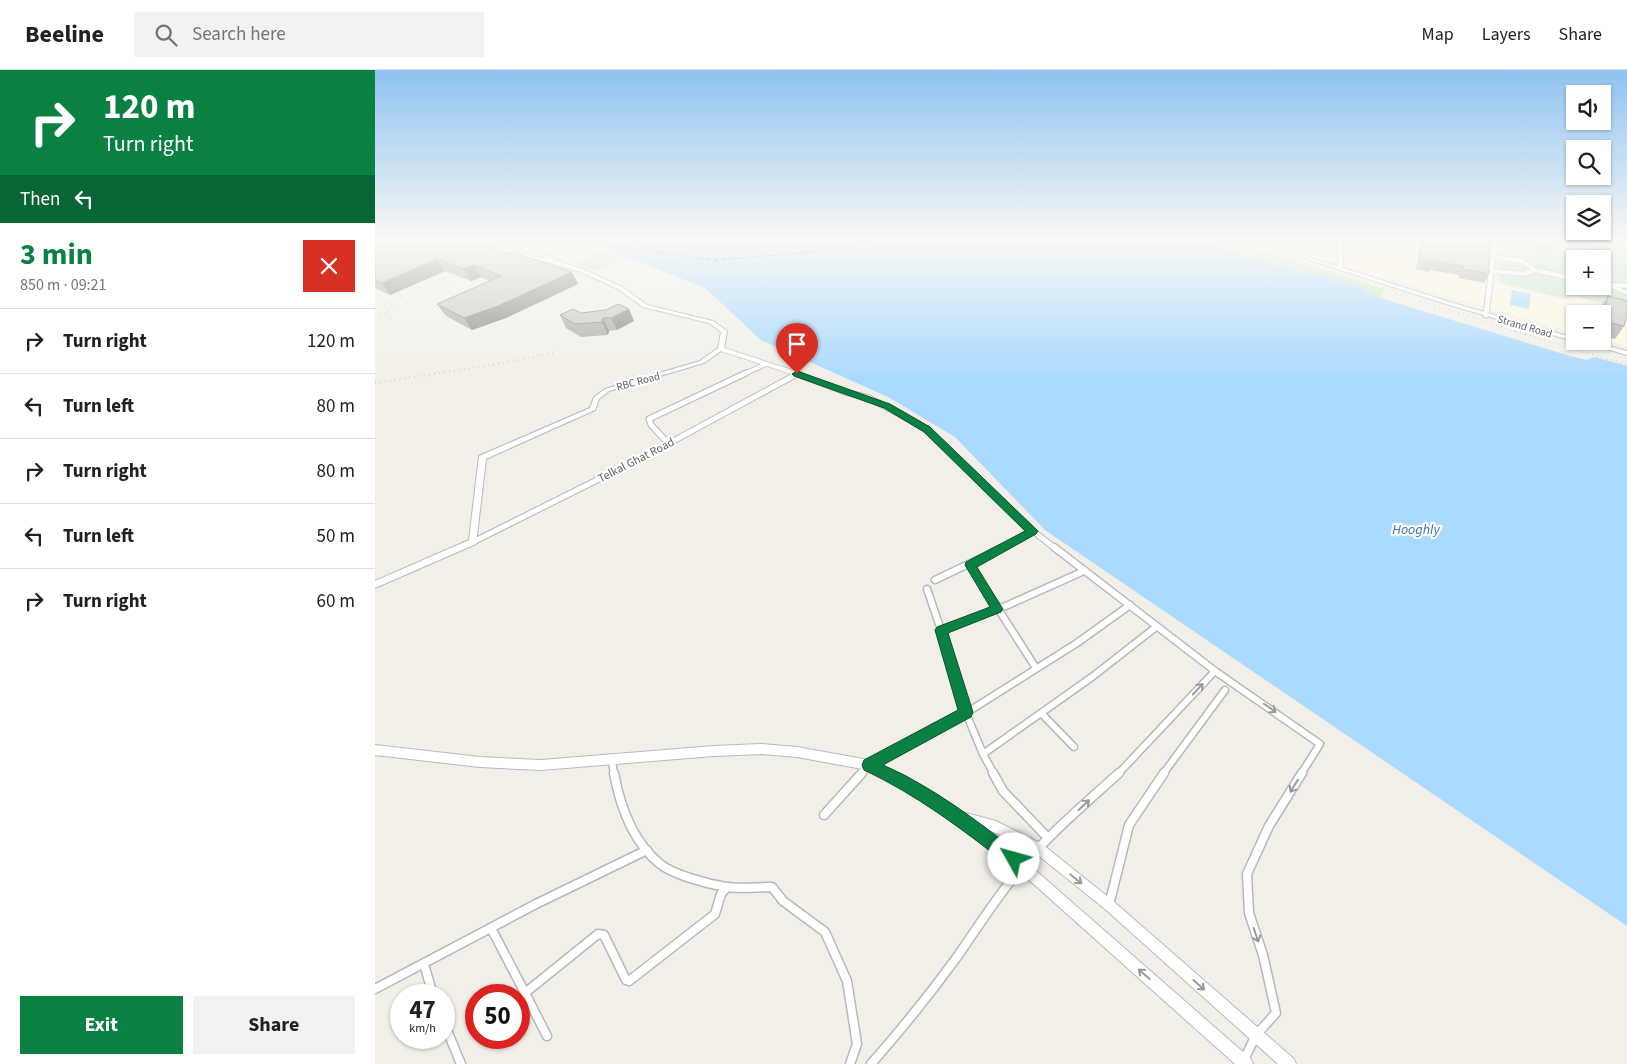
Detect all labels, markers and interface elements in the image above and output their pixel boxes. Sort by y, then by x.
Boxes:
search box [134,12,484,57]
text: Beeline [25,17,104,52]
icon: search [152,21,180,49]
text: Search here [192,21,286,48]
text: Map [1422,22,1454,47]
text: Layers [1482,22,1531,47]
text: Share [1559,22,1602,47]
text: 120 m [103,82,195,132]
map controls [1566,85,1611,350]
button: sound [1566,85,1611,130]
icon: right [20,90,85,155]
text: Turn right [103,128,193,160]
button: search [1566,140,1611,185]
icon: left [70,185,98,213]
text: Then [20,186,60,213]
button: layers [1566,195,1611,240]
text: 3 min [20,233,93,276]
button: close [303,240,355,292]
button: + [1566,250,1611,295]
text: 850 m · 09:21 [20,274,107,296]
button: − [1566,305,1611,350]
street label: Strand Road [1496,312,1554,341]
pin [776,323,818,374]
icon: right [20,327,48,355]
text: Turn right [63,328,147,355]
text: 120 m [307,328,355,355]
icon: arrive [783,330,811,358]
street label: RBC Road [615,368,662,395]
icon: left [20,392,48,420]
text: Turn left [63,393,134,420]
text: 80 m [317,393,355,420]
street label: Telkal Ghat Road [595,434,678,487]
icon: right [20,457,48,485]
text: Turn right [63,458,147,485]
text: 80 m [317,458,355,485]
water label: Hooghly [1392,520,1441,540]
icon: left [20,522,48,550]
text: Turn left [63,523,134,550]
text: 50 m [317,523,355,550]
icon: right [20,587,48,615]
text: Turn right [63,588,147,615]
text: 60 m [317,588,355,615]
one-way arrow [1192,683,1204,696]
one-way arrow [1262,703,1276,713]
one-way arrow [1289,778,1299,792]
one-way arrow [1078,799,1090,811]
position arrow [987,832,1039,884]
one-way arrow [1070,873,1083,884]
one-way arrow [1252,927,1262,943]
one-way arrow [1137,968,1150,980]
one-way arrow [1193,979,1206,991]
speed limit sign: 50 [465,984,530,1049]
text: 47 [409,992,436,1028]
button: Exit [20,996,183,1054]
button: Share [193,996,355,1054]
text: km/h [409,1020,436,1037]

